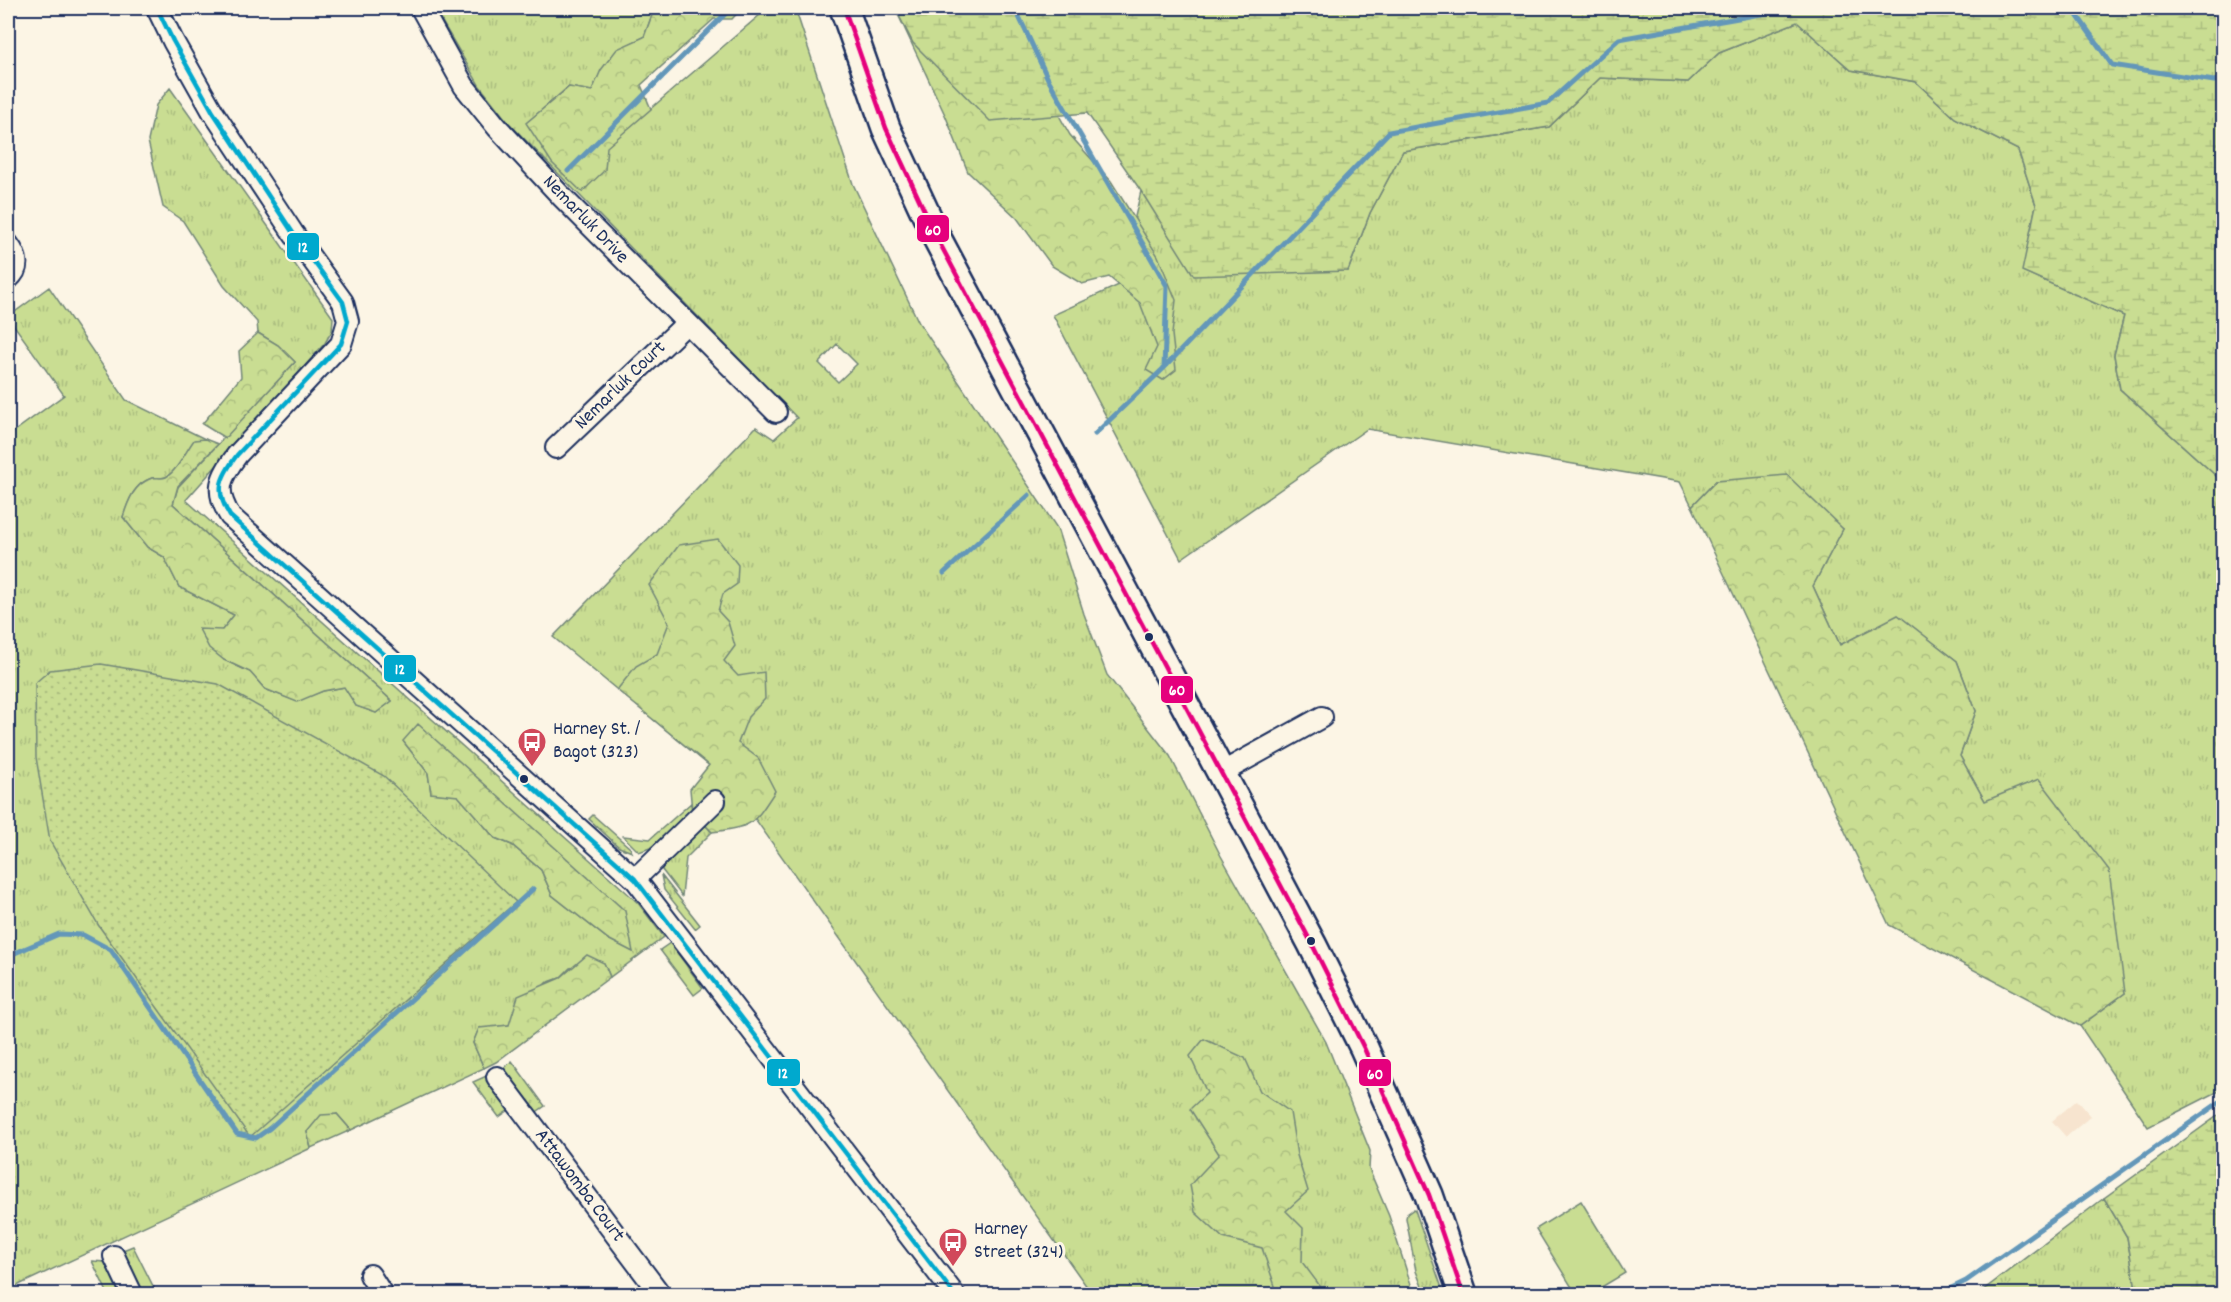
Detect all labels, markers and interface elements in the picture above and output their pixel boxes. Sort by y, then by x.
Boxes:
street label: Nemarluk Drive [535,169,635,271]
line badge: 60 [916,214,950,243]
text: 60 [925,220,941,243]
line badge: 12 [286,232,320,261]
text: 12 [298,237,308,260]
street label: Nemarluk Court [569,335,673,437]
unlabelled marker [1143,631,1155,643]
line badge: 12 [383,654,417,683]
text: 12 [395,659,405,682]
line badge: 60 [1160,675,1194,704]
text: 60 [1169,680,1185,703]
place label: Harney St. / Bagot (323) [553,716,641,767]
bus stop icon: Harney St. / Bagot (323) [516,726,548,768]
unlabelled marker [518,773,530,785]
unlabelled marker [1305,935,1317,947]
line badge: 12 [766,1058,801,1087]
line badge: 60 [1358,1058,1392,1087]
text: 12 [778,1063,788,1086]
text: 60 [1367,1064,1383,1087]
street label: Attawomba Court [527,1124,631,1248]
place label: Harney Street (324) [974,1216,1063,1267]
bus stop icon: Harney Street (324) [937,1226,969,1268]

